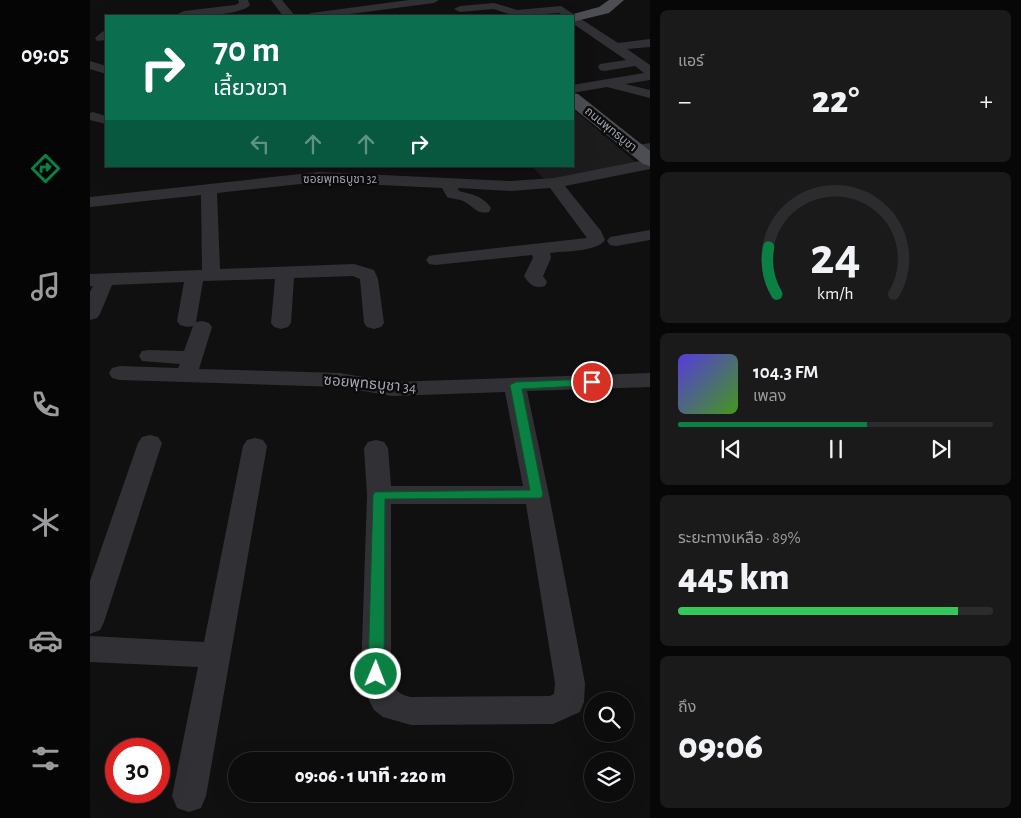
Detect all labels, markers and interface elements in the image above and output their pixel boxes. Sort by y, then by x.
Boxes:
text: 70 m [213,33,280,68]
icon: right [130,35,195,100]
text: 09:05 [21,44,69,66]
text: แอร์ [678,53,704,69]
text: เลี้ยวขวา [213,77,288,99]
text: 22° [812,82,859,120]
text: − [678,88,691,116]
text: + [980,88,993,116]
street label: ถนนพุทธบูชา [582,105,639,154]
icon: left [246,130,274,158]
icon: ahead [299,130,327,158]
icon: ahead [352,130,380,158]
icon: right [405,130,433,158]
icon: directions [28,151,63,186]
street label: ซอยพุทธบูชา 32 [303,173,378,186]
text: 24 [810,231,861,283]
icon: music [28,269,63,304]
text: km/h [817,285,854,303]
pin [571,361,613,403]
text: 104.3 FM [753,363,818,382]
icon: arrive [578,368,606,396]
street label: ซอยพุทธบูชา 34 [323,372,417,397]
icon: phone [28,387,63,422]
text: เพลง [753,388,786,404]
icon: previous [717,435,745,463]
icon: pause [822,435,850,463]
icon: next [927,435,955,463]
icon: climate [28,505,63,540]
text: ระยะทางเหลือ · 89% [678,530,801,546]
text: 445 km [678,559,790,597]
icon: car [28,623,63,658]
position arrow [349,647,401,699]
map controls [584,692,634,802]
button: search [584,692,634,742]
text: ถึง [678,699,696,715]
text: 09:06 [678,728,763,766]
speed limit sign: 30 [105,738,170,803]
icon: filters [28,741,63,776]
button: layers [584,752,634,802]
text: 09:06 · 1 นาที · 220 m [295,767,446,786]

